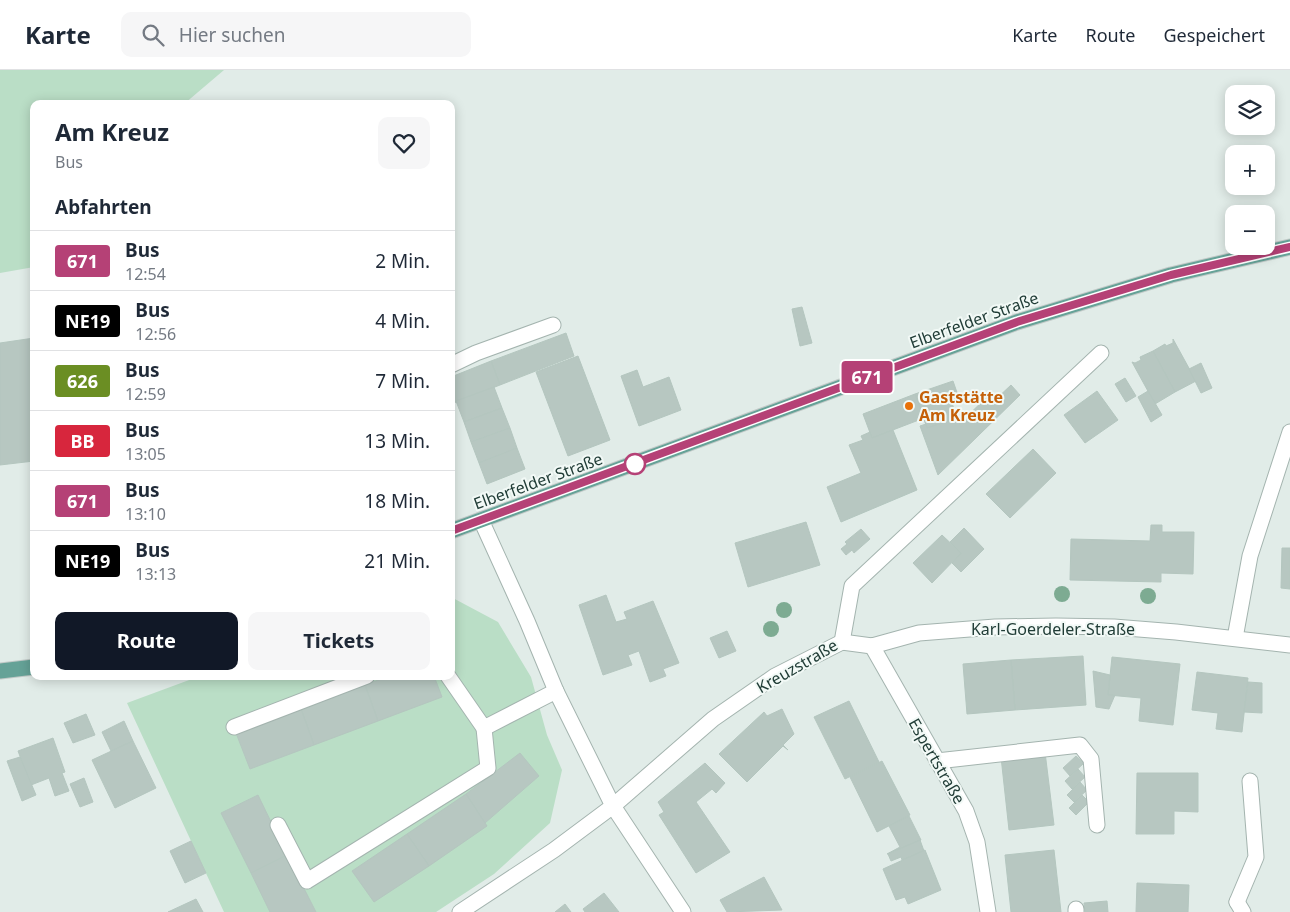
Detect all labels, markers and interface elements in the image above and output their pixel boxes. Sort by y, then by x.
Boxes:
search box [121,12,471,57]
text: Karte [25,18,91,51]
icon: search [139,21,167,49]
text: Hier suchen [179,22,285,48]
text: Karte [1012,23,1058,47]
text: Route [1086,23,1135,47]
text: Gespeichert [1163,23,1265,47]
map controls [1225,85,1275,255]
button: layers [1225,85,1275,135]
text: Am Kreuz [55,115,169,148]
button: heart [378,117,430,169]
button: + [1225,145,1275,195]
text: Bus [55,151,83,173]
text: Abfahrten [55,194,152,220]
button: − [1225,205,1275,255]
text: Bus [125,237,160,263]
text: 2 Min. [375,248,430,274]
text: 671 [67,249,98,273]
text: 12:54 [125,263,166,285]
street label: Elberfelder Straße [906,286,1042,354]
text: Bus [135,297,170,323]
text: 4 Min. [375,308,430,334]
text: NE19 [65,309,110,333]
text: 12:56 [135,323,176,345]
text: Bus [125,357,160,383]
line badge: 671 [838,361,896,393]
text: 671 [852,365,882,389]
text: 7 Min. [375,368,430,394]
text: 626 [67,369,98,393]
text: 12:59 [125,383,166,405]
place label: Gaststätte Am Kreuz [919,386,1003,426]
marker: Gaststätte Am Kreuz [903,400,915,412]
text: Bus [125,417,160,443]
text: 13 Min. [364,428,430,454]
text: BB [71,429,94,453]
text: 13:05 [125,443,166,465]
street label: Elberfelder Straße [470,447,606,515]
unlabelled marker [624,453,646,475]
text: Bus [125,477,160,503]
text: 18 Min. [364,488,430,514]
text: 671 [67,489,98,513]
text: 13:10 [125,503,166,525]
text: Bus [135,537,170,563]
text: 21 Min. [364,548,430,574]
text: NE19 [65,549,110,573]
text: 13:13 [135,563,176,585]
button: Route [55,612,238,670]
button: Tickets [248,612,430,670]
street label: Karl-Goerdeler-Straße [971,618,1135,640]
street label: Kreuzstraße [752,634,842,698]
street label: Espertstraße [904,714,970,808]

